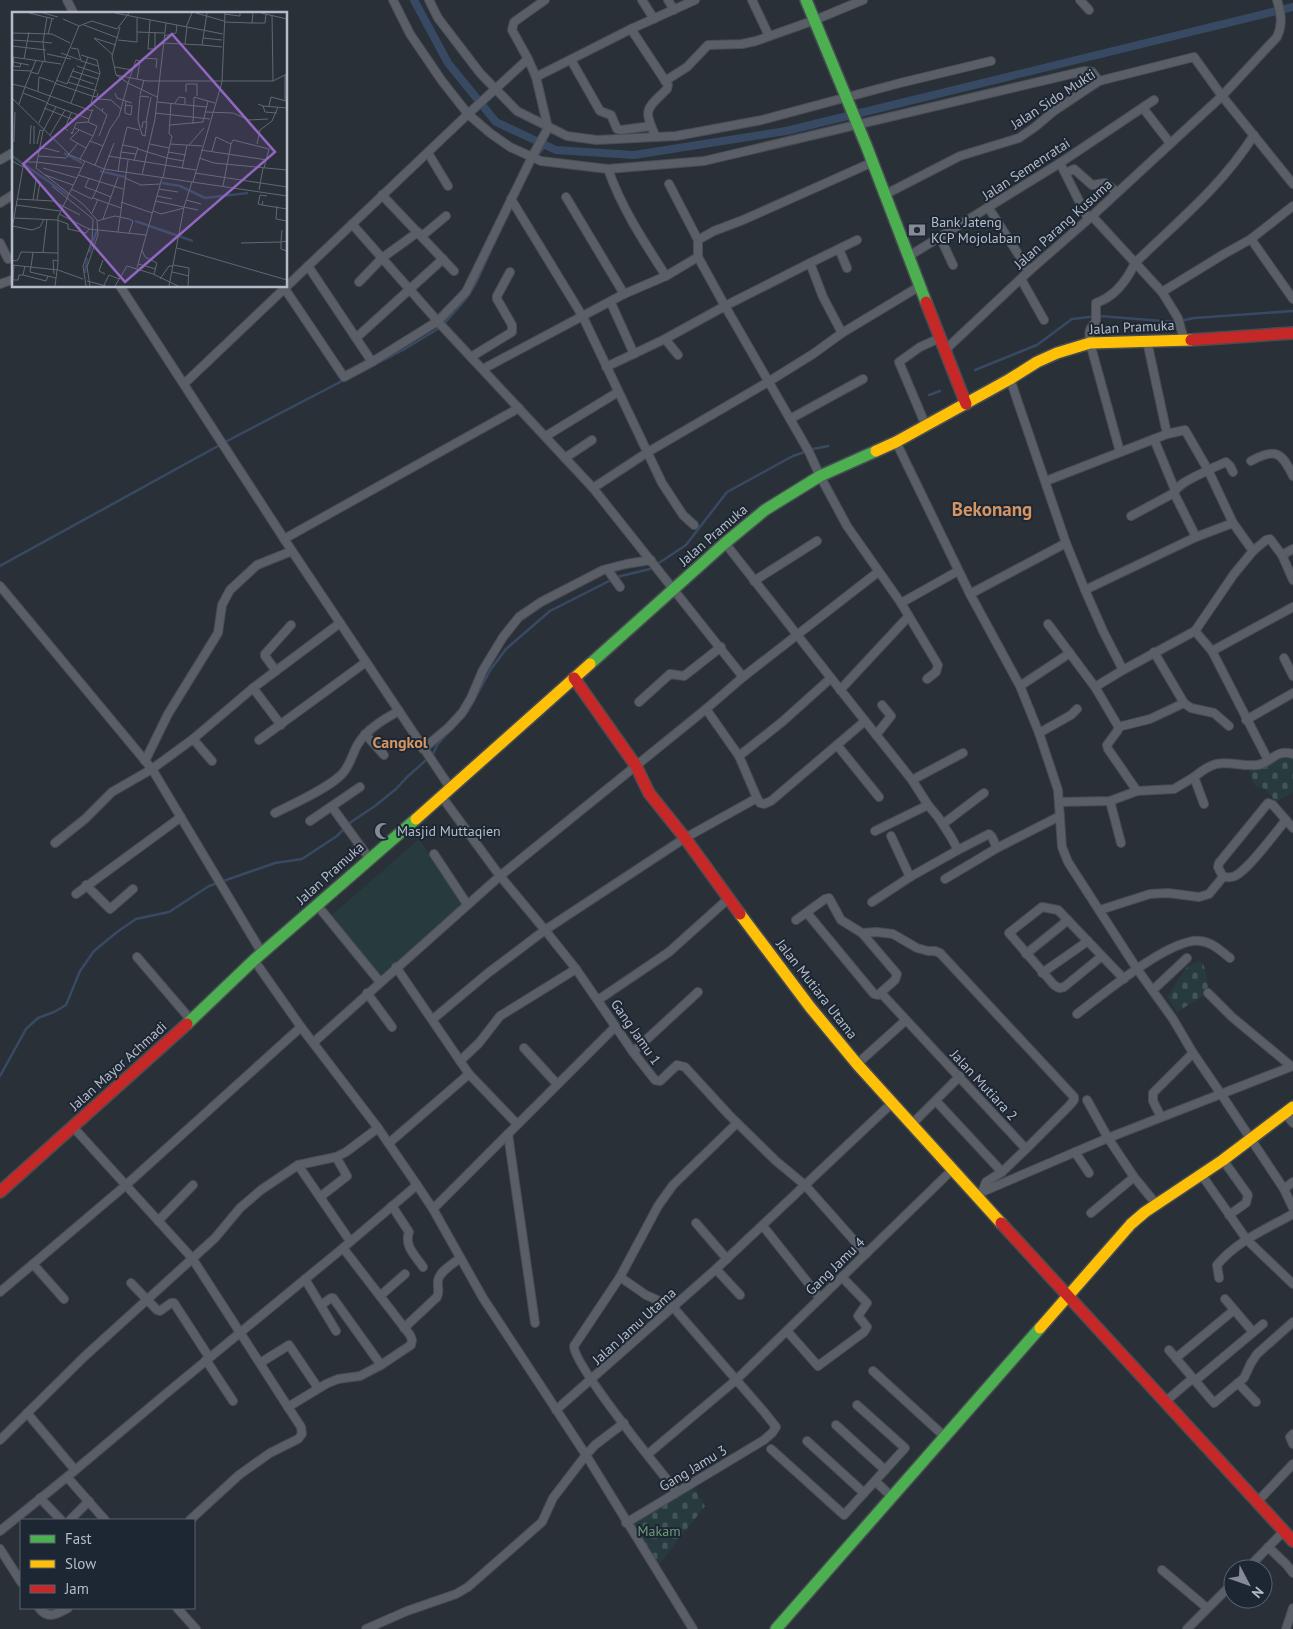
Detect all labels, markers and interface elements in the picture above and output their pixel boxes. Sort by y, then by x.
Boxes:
inset map [12,12,288,288]
street label: Jalan Sido Mukti [1006,65,1099,134]
street label: Jalan Semenratai [978,134,1073,205]
street label: Jalan Parang Kusuma [1009,175,1116,273]
place label: Bank Jateng KCP Mojolaban [931,213,1021,247]
bank icon: Bank Jateng KCP Mojolaban [907,220,927,240]
street label: Jalan Pramuka [1088,316,1175,338]
district label: Bekonang [952,497,1032,521]
street label: Jalan Pramuka [674,500,751,570]
district label: Cangkol [373,732,428,752]
mosque icon: Masjid Muttaqien [373,821,393,841]
place label: Masjid Muttaqien [397,822,501,840]
street label: Jalan Pramuka [292,838,368,909]
street label: Jalan Mutiara Utama [772,935,862,1043]
street label: Gang Jamu 1 [607,996,665,1068]
street label: Jalan Mayor Achmadi [65,1018,170,1115]
street label: Jalan Mutiara 2 [946,1045,1021,1124]
street label: Gang Jamu 4 [802,1233,869,1299]
street label: Jalan Jamu Utama [588,1284,680,1369]
street label: Gang Jamu 3 [656,1441,730,1495]
legend [20,1519,195,1609]
park label: Makam [637,1522,681,1540]
text: Fast [65,1529,92,1548]
text: Slow [65,1554,96,1573]
north arrow [1223,1559,1273,1609]
text: Jam [64,1579,89,1598]
text: N [1248,1583,1268,1602]

